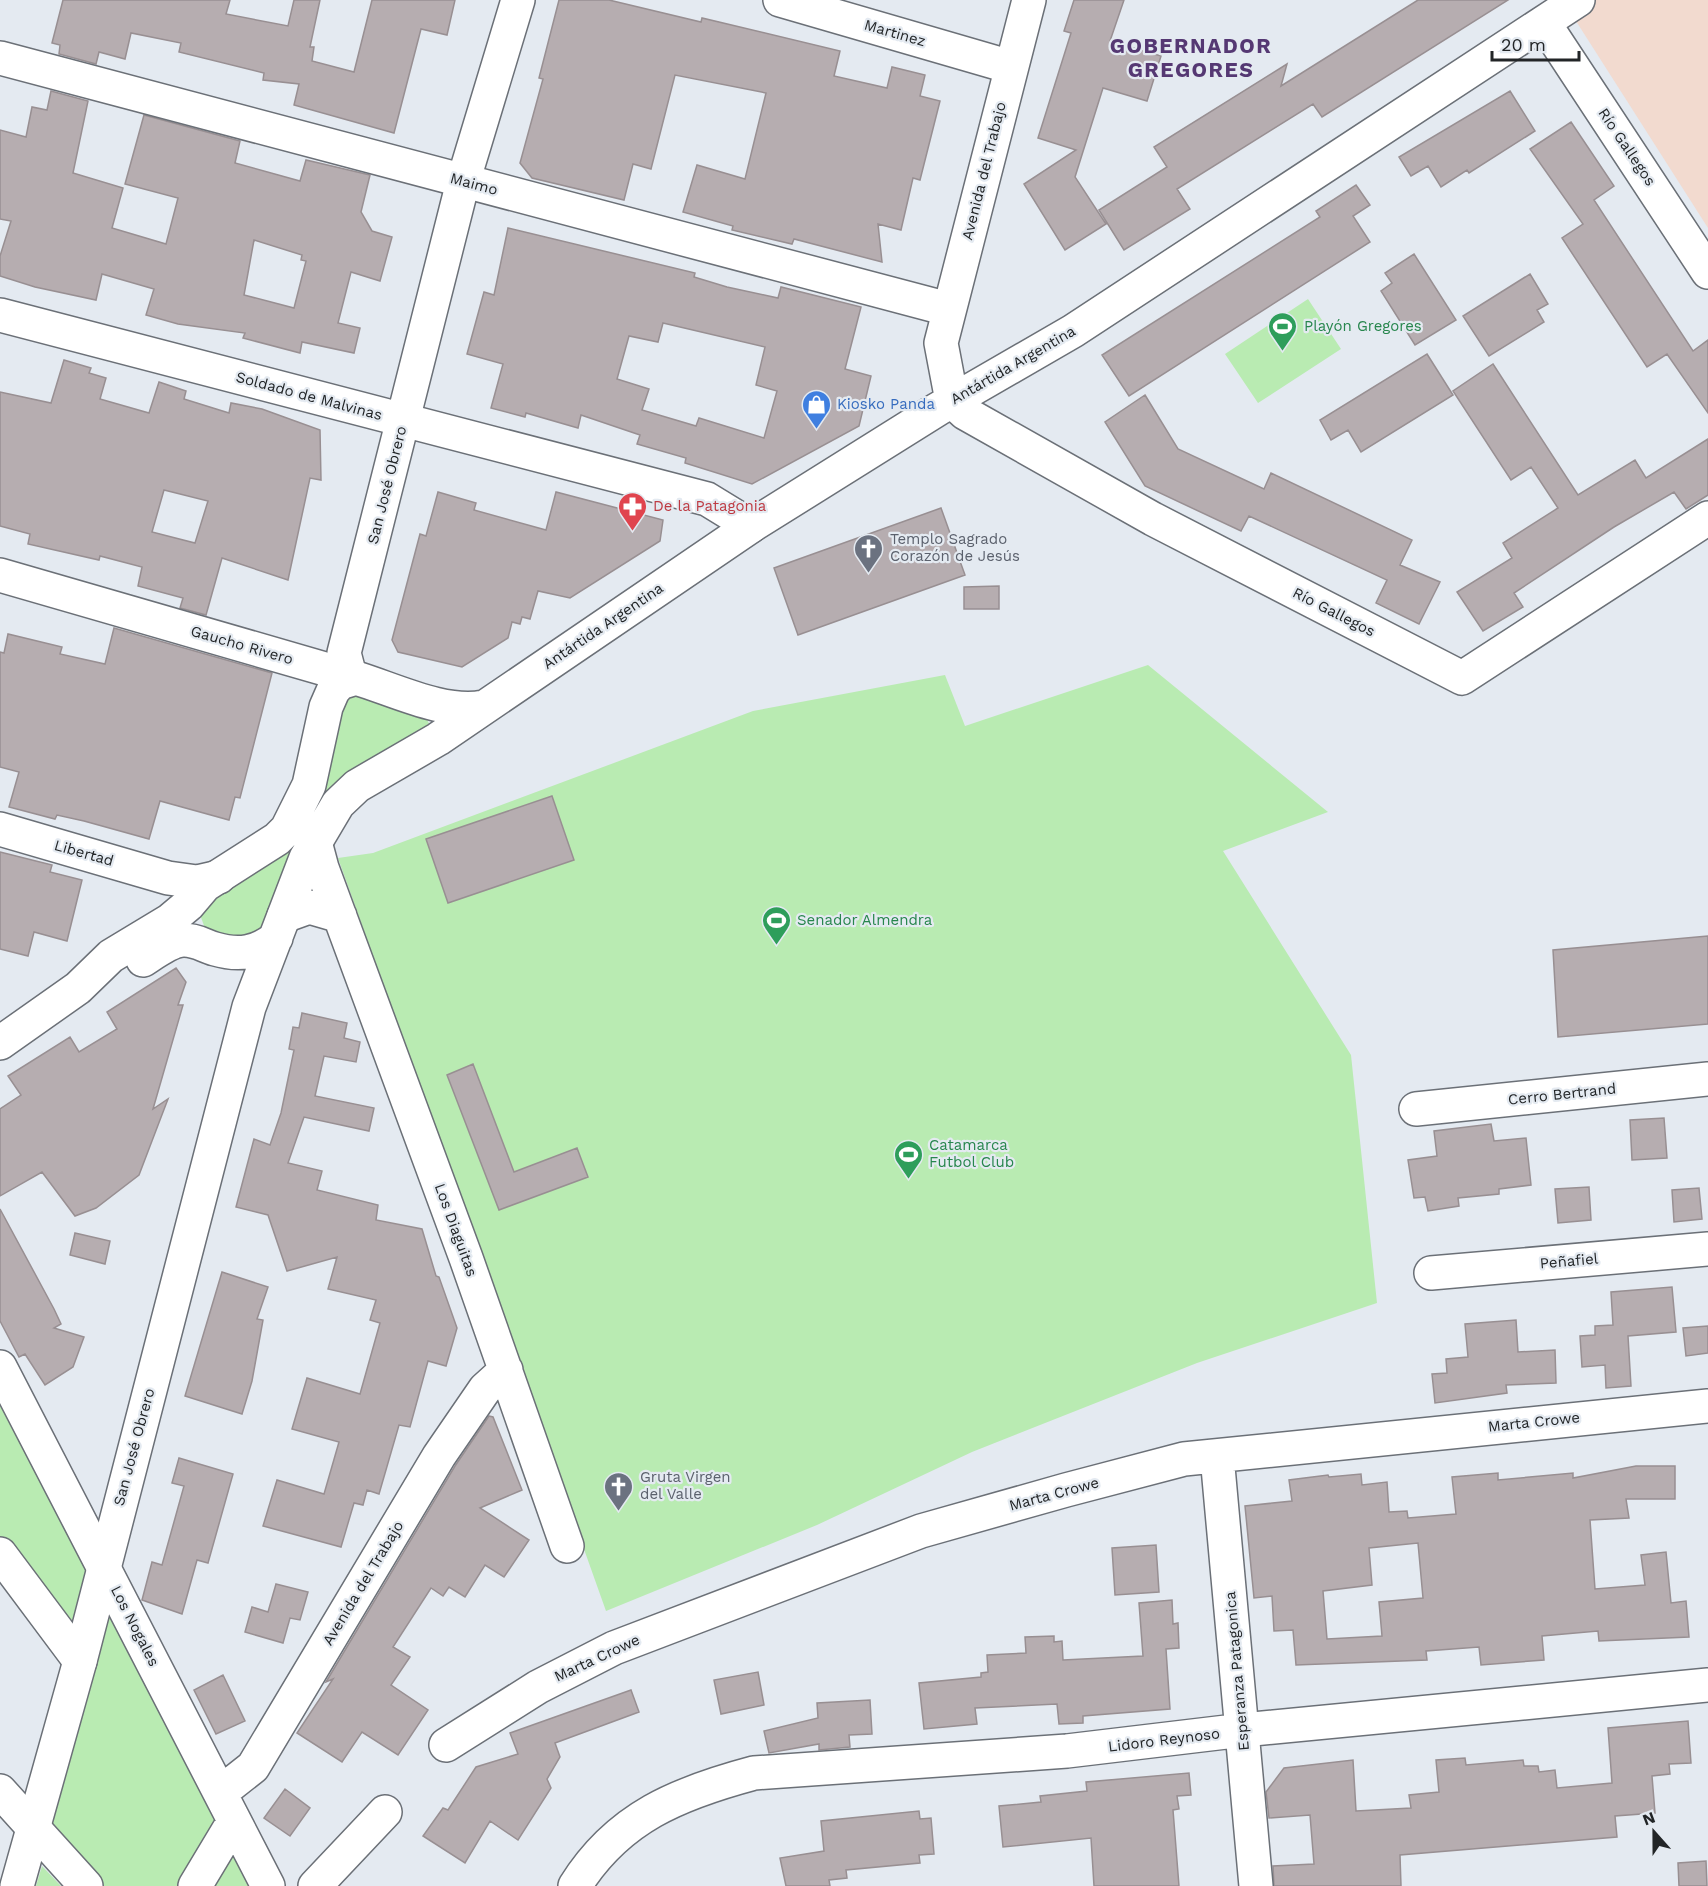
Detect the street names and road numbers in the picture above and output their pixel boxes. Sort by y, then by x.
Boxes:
street label: Martinez [862,16,928,50]
street label: Avenida del Trabajo [958,100,1010,242]
street label: Río Gallegos [1594,105,1660,189]
street label: Maimo [448,169,500,199]
street label: Antártida Argentina [947,322,1079,408]
street label: Soldado de Malvinas [234,368,384,424]
street label: San José Obrero [364,424,410,546]
street label: Antártida Argentina [539,579,667,673]
street label: Río Gallegos [1290,584,1378,641]
street label: Gaucho Rivero [189,622,295,668]
street label: Libertad [52,836,116,870]
street label: Cerro Bertrand [1507,1079,1617,1109]
street label: Los Diaguitas [431,1181,481,1279]
street label: Peñafiel [1539,1249,1599,1273]
street label: San José Obrero [110,1386,158,1508]
street label: Marta Crowe [1487,1408,1581,1436]
street label: Marta Crowe [1007,1473,1101,1515]
street label: Avenida del Trabajo [319,1518,407,1648]
street label: Los Nogales [107,1583,163,1669]
street label: Esperanza Patagonica [1221,1590,1253,1751]
street label: Marta Crowe [551,1630,643,1686]
street label: Lidoro Reynoso [1107,1724,1221,1756]

